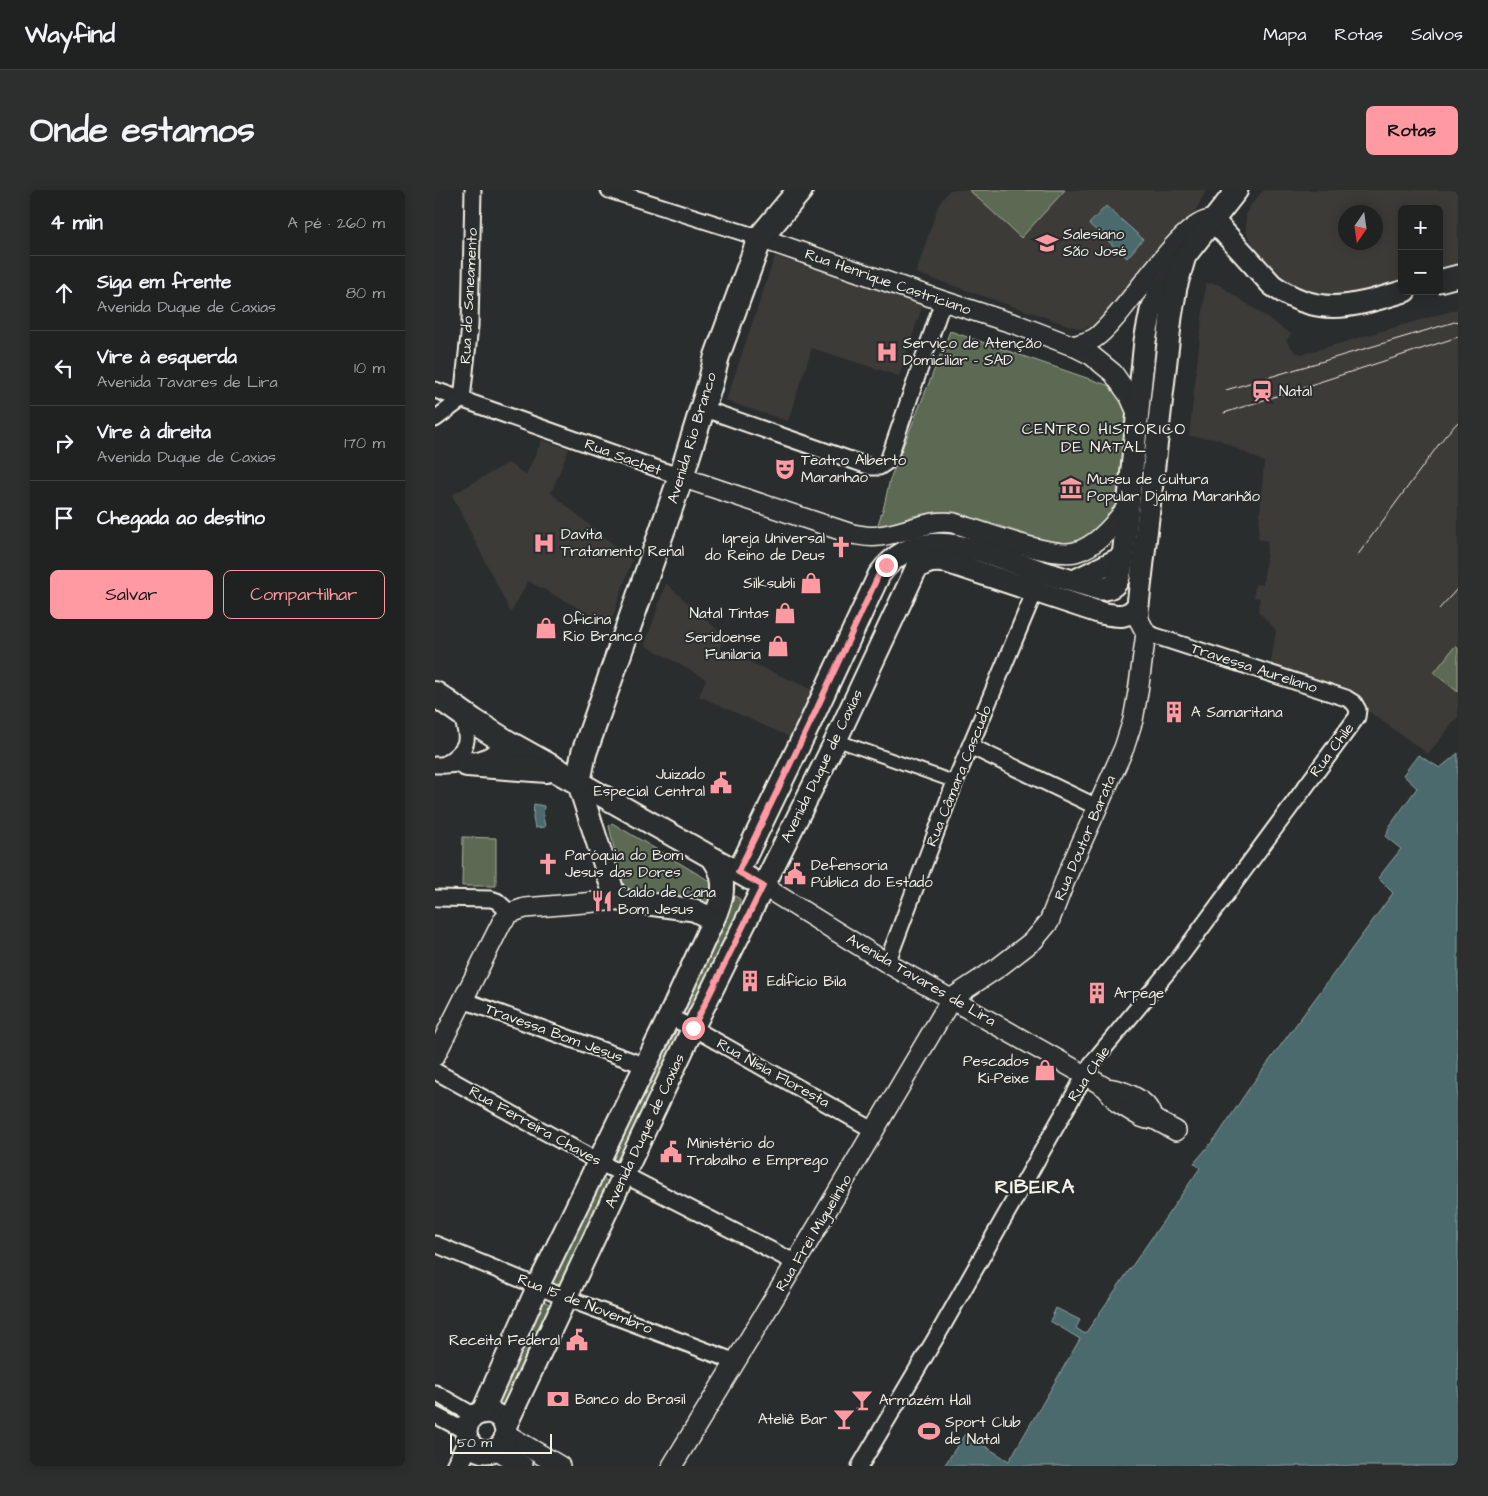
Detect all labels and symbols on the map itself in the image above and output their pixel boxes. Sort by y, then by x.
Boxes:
north arrow [1338,205,1383,250]
place label: Salesiano São José [1063,224,1127,262]
street label: Rua do Saneamento [455,227,483,365]
school or university icon: Salesiano São José [1034,230,1060,256]
street label: Rua Henrique Castriciano [802,244,974,320]
place label: Serviço de Atenção Domiciliar - SAD [903,333,1042,371]
hospital icon: Serviço de Atenção Domiciliar - SAD [874,339,900,365]
street label: Avenida Rio Branco [662,369,722,506]
station icon: Natal [1249,378,1275,404]
place label: Natal [1279,381,1312,402]
district label: CENTRO HISTÓRICO DE NATAL [1022,418,1186,458]
street label: Rua Sachet [582,433,664,481]
place label: Teatro Alberto Maranhao [801,450,907,488]
theatre icon: Teatro Alberto Maranhao [772,456,798,482]
place label: Museu de Cultura Popular Djalma Maranhão [1087,469,1260,507]
museum icon: Museu de Cultura Popular Djalma Maranhão [1058,475,1084,501]
place label: Davita Tratamento Renal [561,524,684,562]
place label: Igreja Universal do Reino de Deus [705,528,825,566]
hospital icon: Davita Tratamento Renal [531,530,557,556]
church icon: Igreja Universal do Reino de Deus [828,534,854,560]
route end [875,554,898,577]
shop icon: Silksubli [798,570,824,596]
place label: Silksubli [743,573,796,594]
shop icon: Natal Tintas [772,600,798,626]
place label: Natal Tintas [690,603,769,624]
place label: Oficina Rio Branco [563,609,643,647]
shop icon: Oficina Rio Branco [533,615,559,641]
place label: Seridoense Funilaria [685,627,761,665]
shop icon: Seridoense Funilaria [765,633,791,659]
street label: Travessa Aureliano [1188,638,1320,699]
street label: Avenida Duque de Caxias [776,686,868,846]
building icon: A Samaritana [1161,699,1187,725]
street label: Rua Câmara Cascudo [921,702,997,850]
place label: A Samaritana [1191,702,1283,723]
street label: Rua Chile [1305,719,1359,781]
place label: Juizado Especial Central [594,764,706,802]
public building icon: Juizado Especial Central [708,770,734,796]
street label: Rua Doutor Barata [1049,772,1121,904]
place label: Paróquia do Bom Jesus das Dores [565,845,683,883]
church icon: Paróquia do Bom Jesus das Dores [535,851,561,877]
place label: Defensoria Pública do Estado [811,855,933,893]
public building icon: Defensoria Pública do Estado [782,861,808,887]
place label: Caldo de Cana Bom Jesus [618,882,716,920]
restaurant icon: Caldo de Cana Bom Jesus [589,888,615,914]
street label: Avenida Tavares de Lira [842,929,1000,1032]
building icon: Edifício Bila [737,968,763,994]
place label: Edifício Bila [767,971,847,992]
building icon: Arpege [1084,980,1110,1006]
place label: Arpege [1114,983,1164,1005]
street label: Travessa Bom Jesus [482,998,626,1068]
route start [682,1017,705,1040]
street label: Rua Nísia Floresta [713,1033,833,1113]
street label: Rua Chile [1063,1042,1115,1106]
street label: Avenida Duque de Caxias [600,1050,690,1212]
place label: Pescados Ki-Peixe [963,1051,1029,1089]
shop icon: Pescados Ki-Peixe [1032,1057,1058,1083]
street label: Rua Ferreira Chaves [465,1081,605,1171]
place label: Ministério do Trabalho e Emprego [687,1133,829,1172]
public building icon: Ministério do Trabalho e Emprego [658,1139,684,1165]
street label: Rua Frei Miguelinho [771,1170,858,1296]
district label: RIBEIRA [995,1173,1075,1201]
street label: Rua 15 de Novembro [515,1269,656,1340]
public building icon: Receita Federal [564,1327,590,1353]
place label: Receita Federal [449,1330,560,1351]
bank icon: Banco do Brasil [545,1386,571,1412]
bar icon: Armazém Hall [849,1387,875,1413]
place label: Banco do Brasil [575,1389,686,1410]
place label: Armazém Hall [879,1390,971,1411]
bar icon: Ateliê Bar [831,1406,857,1432]
place label: Ateliê Bar [758,1409,827,1430]
place label: Sport Club de Natal [945,1412,1021,1450]
sports icon: Sport Club de Natal [916,1418,942,1444]
scale bar [450,1431,553,1454]

